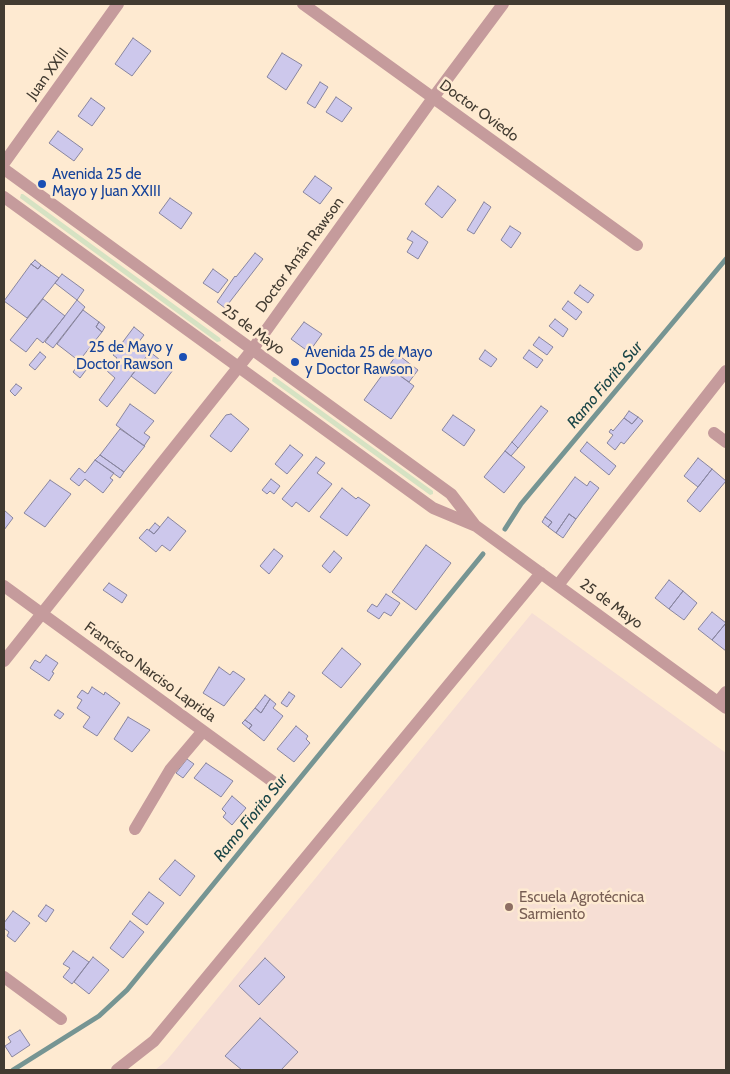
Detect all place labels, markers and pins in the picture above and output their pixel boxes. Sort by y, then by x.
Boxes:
place label: Avenida 25 de Mayo y Juan XXIII [52,166,161,201]
marker: Avenida 25 de Mayo y Juan XXIII [36,178,48,190]
place label: 25 de Mayo y Doctor Rawson [76,339,173,374]
place label: Avenida 25 de Mayo y Doctor Rawson [305,344,432,379]
marker: 25 de Mayo y Doctor Rawson [177,351,189,363]
marker: Avenida 25 de Mayo y Doctor Rawson [289,356,301,368]
place label: Escuela Agrotécnica Sarmiento [519,889,644,924]
marker: Escuela Agrotécnica Sarmiento [503,901,515,913]

